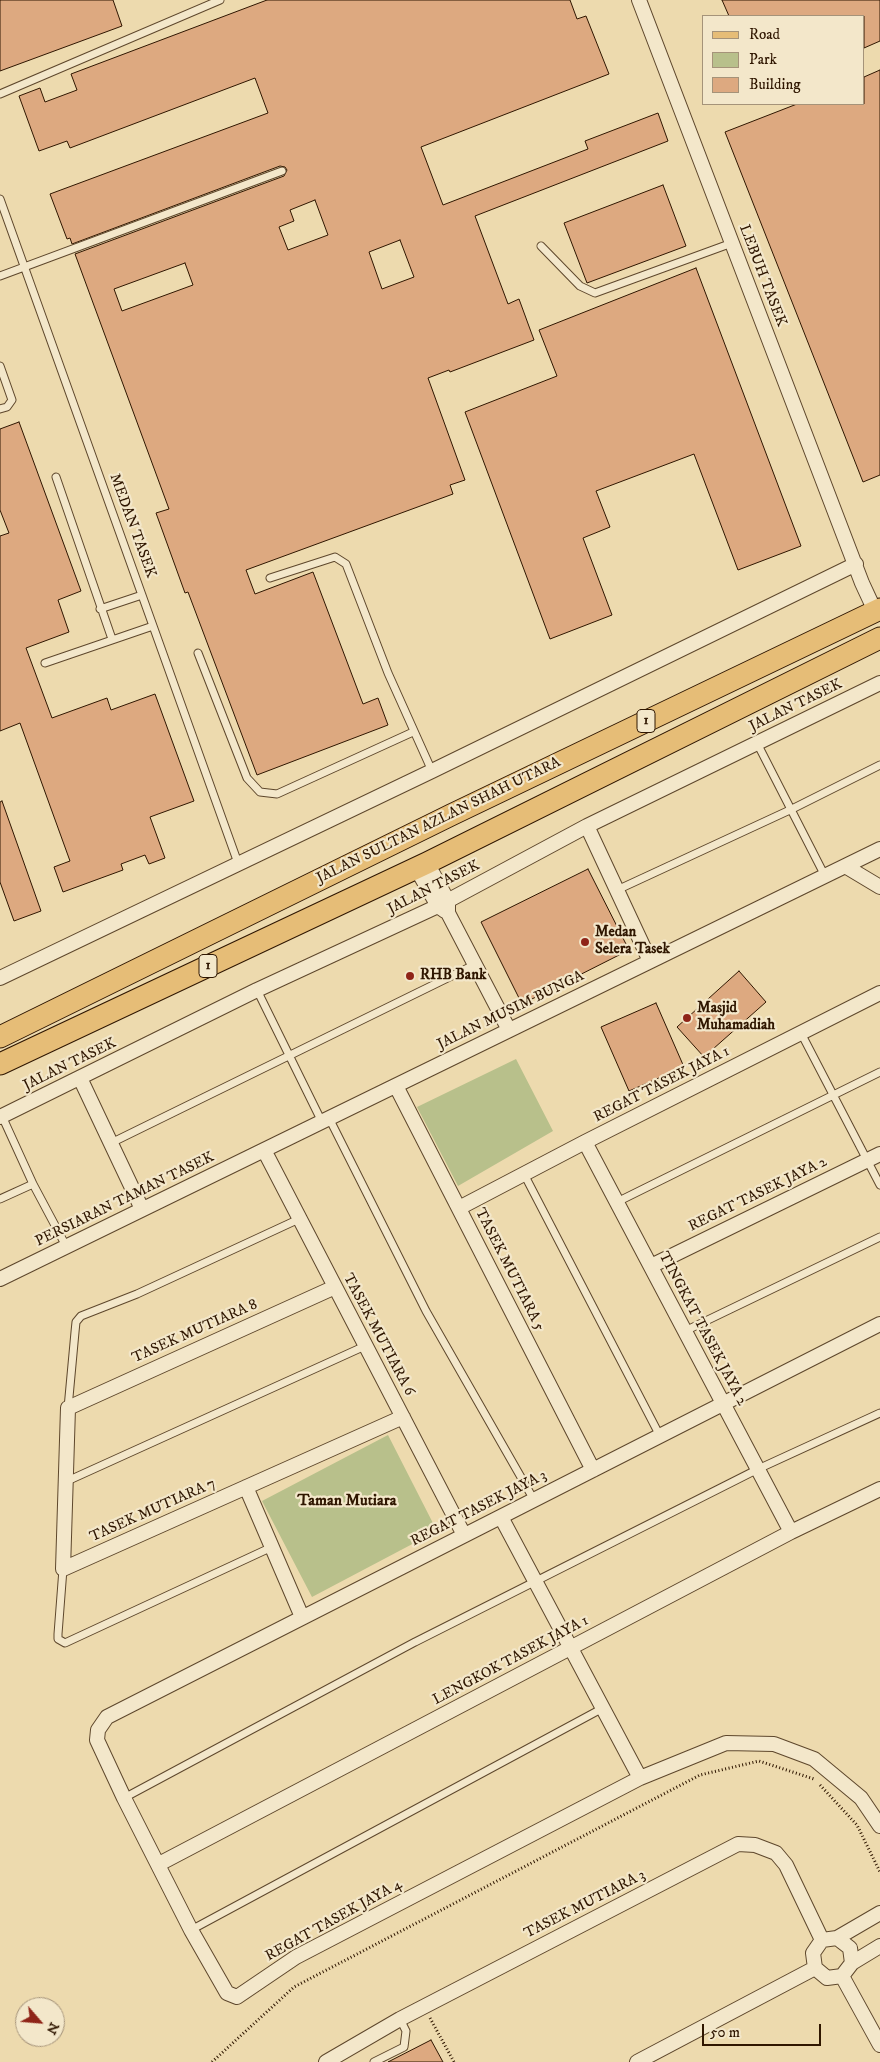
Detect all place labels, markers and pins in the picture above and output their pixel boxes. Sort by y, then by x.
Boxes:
place label: Medan Selera Tasek [595,924,670,959]
marker: Medan Selera Tasek [579,936,591,948]
place label: RHB Bank [420,967,486,985]
marker: RHB Bank [404,970,416,982]
place label: Masjid Muhamadiah [697,1000,775,1035]
marker: Masjid Muhamadiah [681,1012,693,1024]

